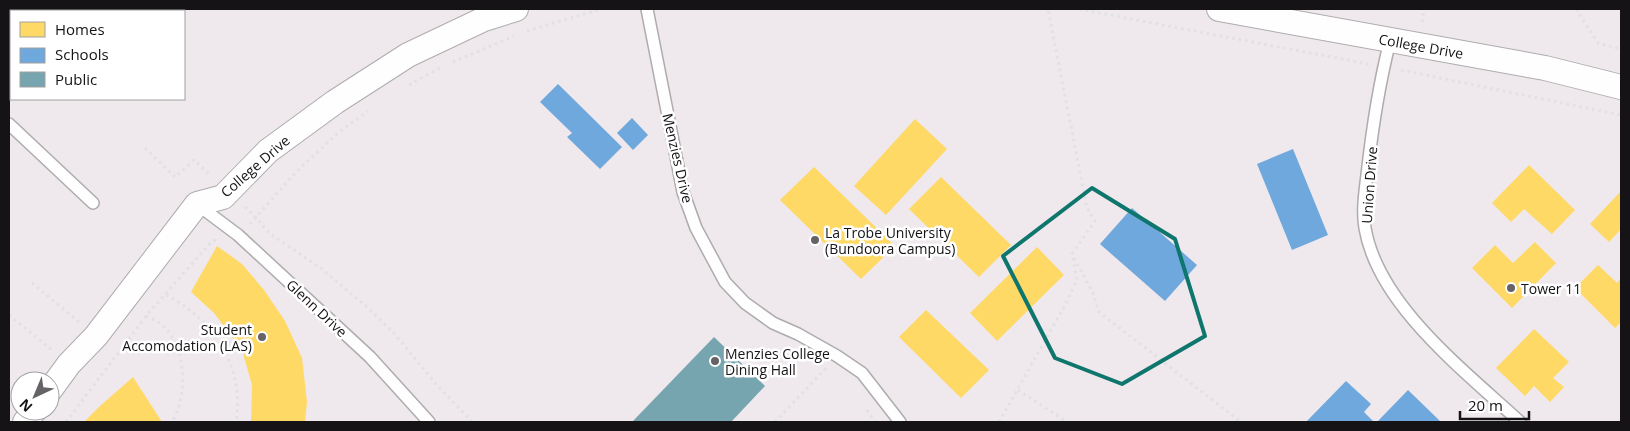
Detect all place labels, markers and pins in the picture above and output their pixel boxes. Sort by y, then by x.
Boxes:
place label: La Trobe University (Bundoora Campus) [825,223,955,258]
marker: La Trobe University (Bundoora Campus) [809,234,821,246]
place label: Tower 11 [1521,279,1581,298]
marker: Tower 11 [1505,282,1517,294]
place label: Student Accomodation (LAS) [122,320,252,355]
marker: Student Accomodation (LAS) [256,331,268,343]
place label: Menzies College Dining Hall [725,344,830,379]
marker: Menzies College Dining Hall [709,355,721,367]

